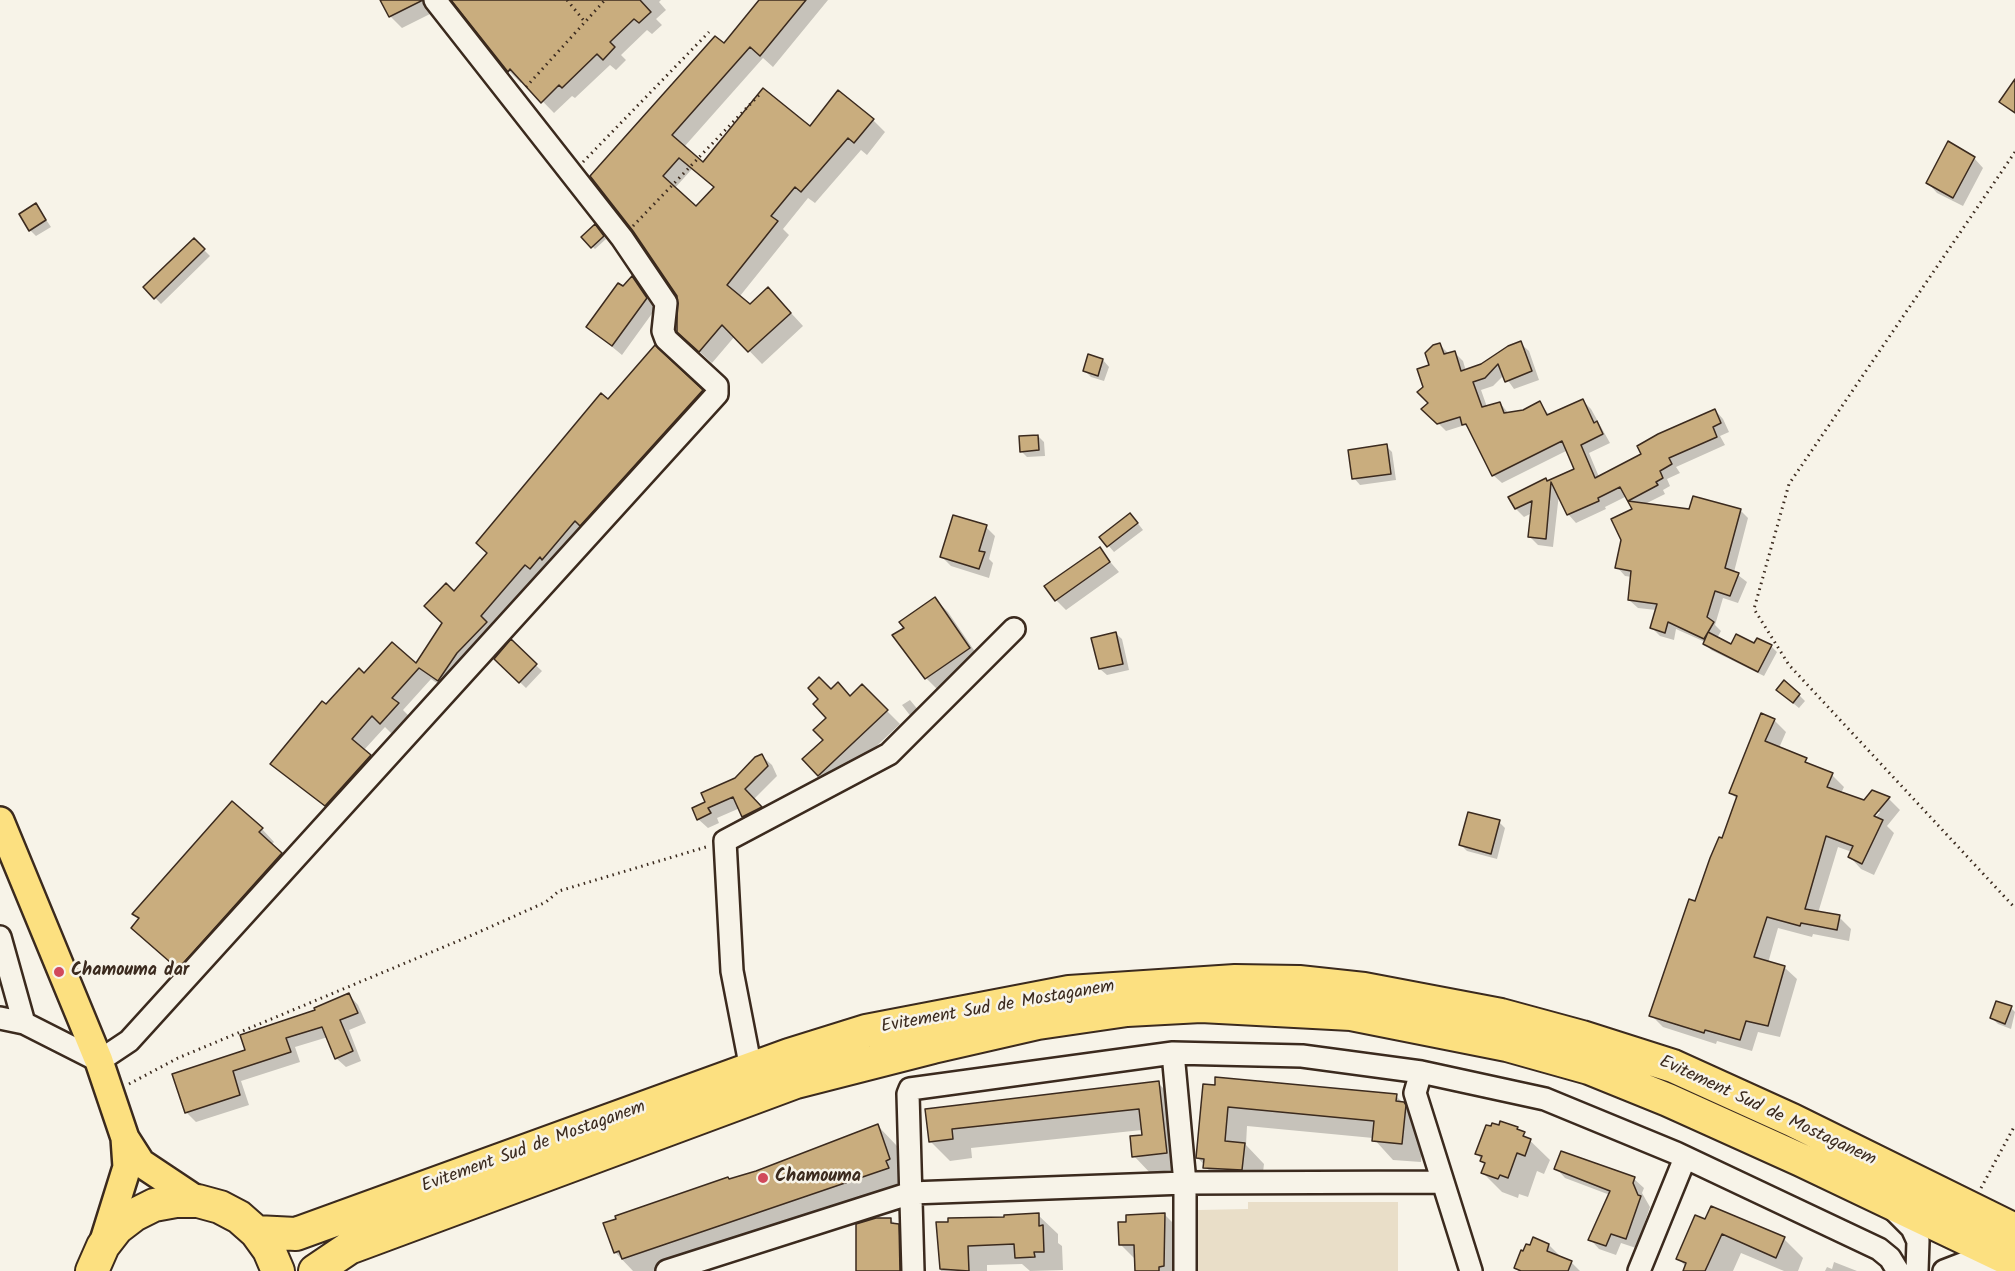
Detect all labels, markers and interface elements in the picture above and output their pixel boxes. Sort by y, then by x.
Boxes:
place label: Chamouma dar [71,961,189,983]
marker: Chamouma dar [52,965,66,979]
street label: Evitement Sud de Mostaganem [880,977,1116,1039]
street label: Evitement Sud de Mostaganem [1655,1052,1879,1172]
street label: Evitement Sud de Mostaganem [419,1097,649,1199]
place label: Chamouma [775,1167,861,1189]
marker: Chamouma [756,1171,770,1185]

